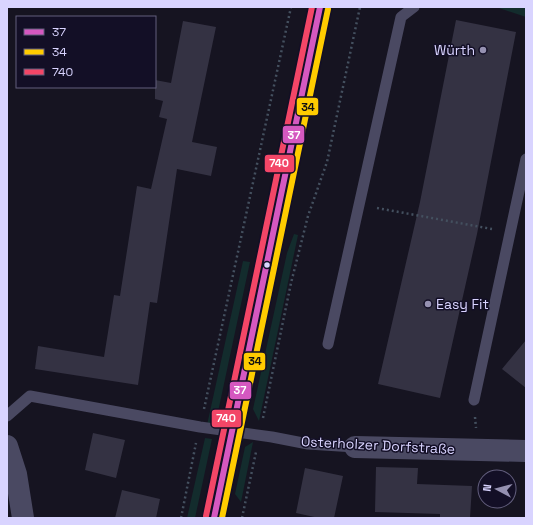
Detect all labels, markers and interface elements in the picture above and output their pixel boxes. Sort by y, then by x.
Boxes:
legend [16,16,156,88]
text: 37 [52,24,66,40]
place label: Würth [434,41,475,59]
text: 34 [52,44,67,60]
marker: Würth [478,45,488,55]
text: 740 [52,64,73,80]
line badge: 34 [296,97,319,116]
text: 34 [301,100,315,114]
line badge: 37 [282,125,305,144]
text: 37 [288,128,300,142]
line badge: 740 [264,154,295,173]
text: 740 [269,156,289,170]
unlabelled marker [262,260,272,270]
place label: Easy Fit [436,295,489,313]
marker: Easy Fit [423,299,433,309]
line badge: 34 [243,352,266,371]
text: 34 [248,354,262,368]
line badge: 37 [229,381,252,400]
text: 37 [234,383,246,397]
line badge: 740 [211,409,242,428]
text: 740 [216,411,236,425]
street label: Osterholzer Dorfstraße [300,432,456,458]
north arrow [477,469,517,509]
text: N [480,483,494,492]

